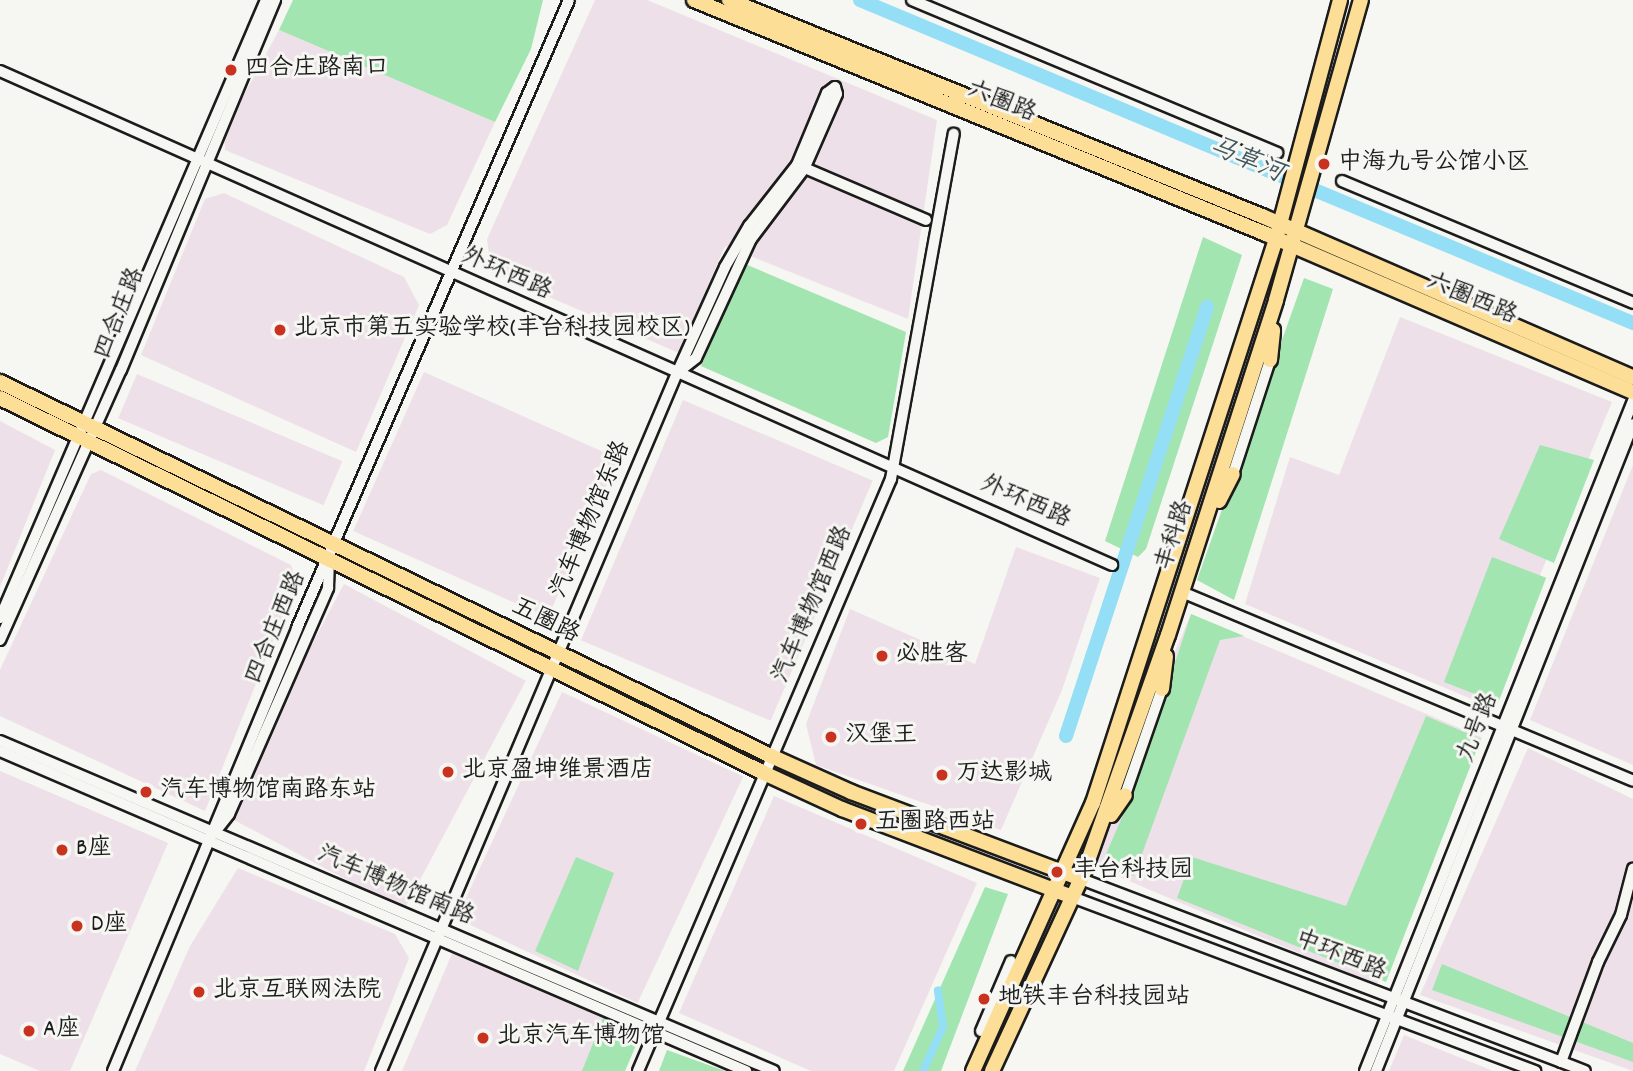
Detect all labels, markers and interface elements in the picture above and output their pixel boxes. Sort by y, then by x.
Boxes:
place label: 四合庄路南口 [245,56,389,84]
marker: 四合庄路南口 [223,62,239,78]
street label: 六圈路 [962,76,1040,130]
water label: 马草河 [1204,131,1288,191]
place label: 中海九号公馆小区 [1338,150,1530,178]
marker: 中海九号公馆小区 [1316,156,1332,172]
street label: 外环西路 [456,242,556,308]
street label: 四合庄路 [90,264,152,364]
street label: 六圈西路 [1421,268,1521,332]
place label: 北京市第五实验学校(丰台科技园校区) [294,316,690,344]
marker: 北京市第五实验学校(丰台科技园校区) [272,322,288,338]
street label: 汽车博物馆东路 [546,437,638,603]
street label: 外环西路 [975,470,1075,536]
street label: 丰科路 [1151,497,1201,575]
street label: 汽车博物馆西路 [768,522,860,688]
street label: 四合庄西路 [240,567,314,689]
street label: 五圈路 [506,593,584,651]
place label: 必胜客 [896,642,968,670]
marker: 必胜客 [874,648,890,664]
street label: 九号路 [1452,689,1506,767]
place label: 汉堡王 [845,723,917,751]
marker: 汉堡王 [823,729,839,745]
place label: 北京盈坤维景酒店 [462,758,654,786]
place label: 万达影城 [956,761,1052,789]
marker: 北京盈坤维景酒店 [440,764,456,780]
marker: 万达影城 [934,767,950,783]
place label: 汽车博物馆南路东站 [160,778,376,806]
marker: 汽车博物馆南路东站 [138,784,154,800]
place label: 五圈路西站 [875,810,995,838]
marker: 五圈路西站 [853,816,869,832]
place label: B座 [76,836,111,864]
street label: 汽车博物馆南路 [312,841,478,933]
marker: B座 [54,842,70,858]
place label: 丰台科技园 [1073,858,1193,886]
marker: 丰台科技园 [1047,862,1067,882]
place label: D座 [91,912,127,940]
marker: D座 [69,918,85,934]
street label: 中环西路 [1290,926,1390,988]
place label: 北京互联网法院 [213,978,381,1006]
marker: 北京互联网法院 [191,984,207,1000]
place label: 地铁丰台科技园站 [998,985,1190,1013]
marker: 地铁丰台科技园站 [976,991,992,1007]
place label: A座 [43,1017,80,1045]
marker: A座 [21,1023,37,1039]
place label: 北京汽车博物馆 [497,1024,665,1052]
marker: 北京汽车博物馆 [475,1030,491,1046]

